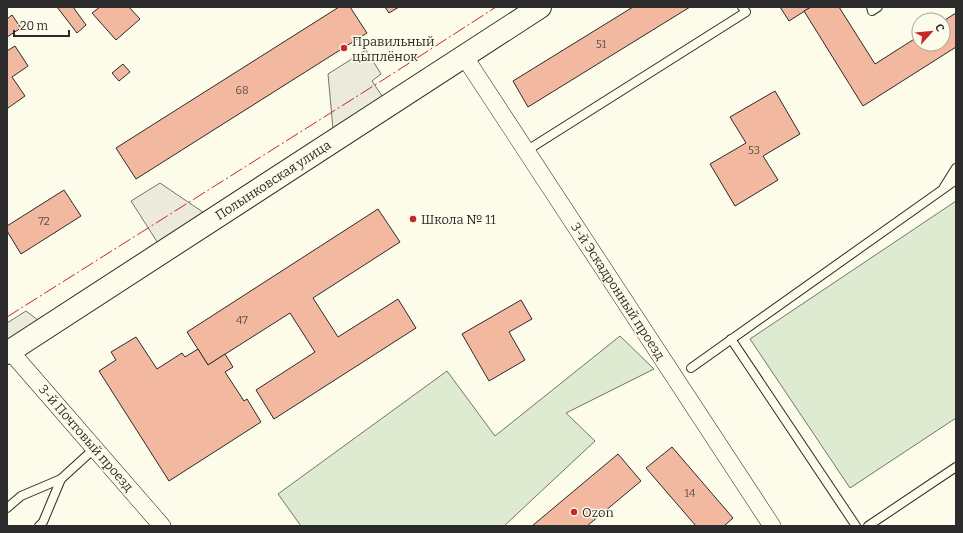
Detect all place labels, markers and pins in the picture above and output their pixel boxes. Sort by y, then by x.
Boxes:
place label: Правильный цыплёнок [352,34,435,64]
marker: Правильный цыплёнок [339,43,349,53]
place label: Школа № 11 [421,212,497,227]
marker: Школа № 11 [408,214,418,224]
place label: Ozon [582,505,614,520]
marker: Ozon [569,507,579,517]

